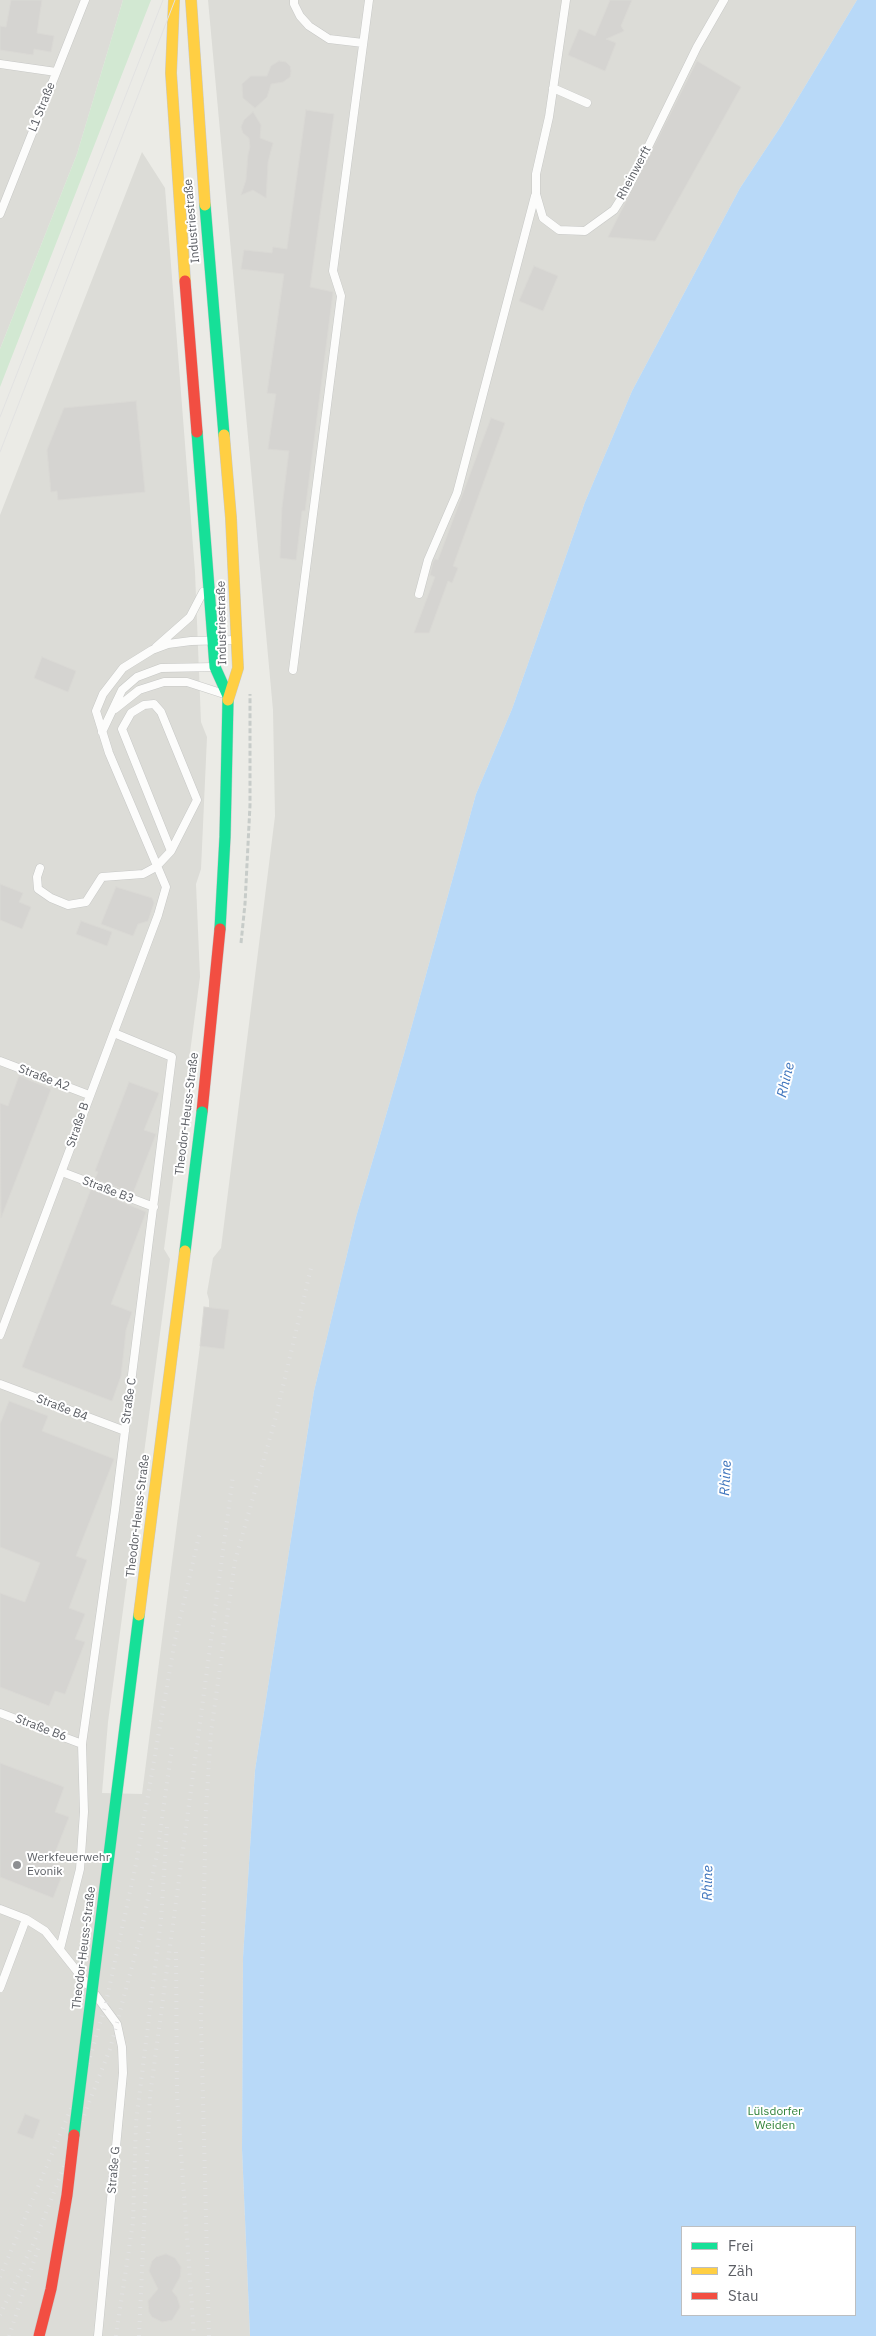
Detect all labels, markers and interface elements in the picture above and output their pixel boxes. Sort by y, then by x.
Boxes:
street label: L1 Straße [26,80,58,134]
street label: Rheinwerft [614,144,654,202]
street label: Industriestraße [181,178,203,264]
street label: Industriestraße [214,581,230,665]
street label: Theodor-Heuss-Straße [172,1052,202,1176]
water label: Rhine [774,1061,798,1099]
street label: Straße A2 [16,1062,72,1094]
street label: Straße B [64,1100,92,1150]
street label: Straße B3 [80,1174,136,1206]
street label: Straße C [119,1377,139,1425]
street label: Straße B4 [34,1392,90,1424]
street label: Theodor-Heuss-Straße [123,1454,153,1578]
water label: Rhine [717,1460,735,1496]
street label: Straße B6 [13,1712,69,1744]
place label: Werkfeuerwehr Evonik [27,1851,110,1879]
marker: Werkfeuerwehr Evonik [11,1859,23,1871]
water label: Rhine [699,1865,717,1901]
street label: Theodor-Heuss-Straße [69,1886,99,2010]
park label: Lülsdorfer Weiden [748,2105,802,2133]
street label: Straße G [105,2146,123,2194]
legend [681,2226,856,2316]
text: Frei [728,2236,754,2255]
text: Zäh [728,2261,753,2280]
text: Stau [728,2286,759,2305]

